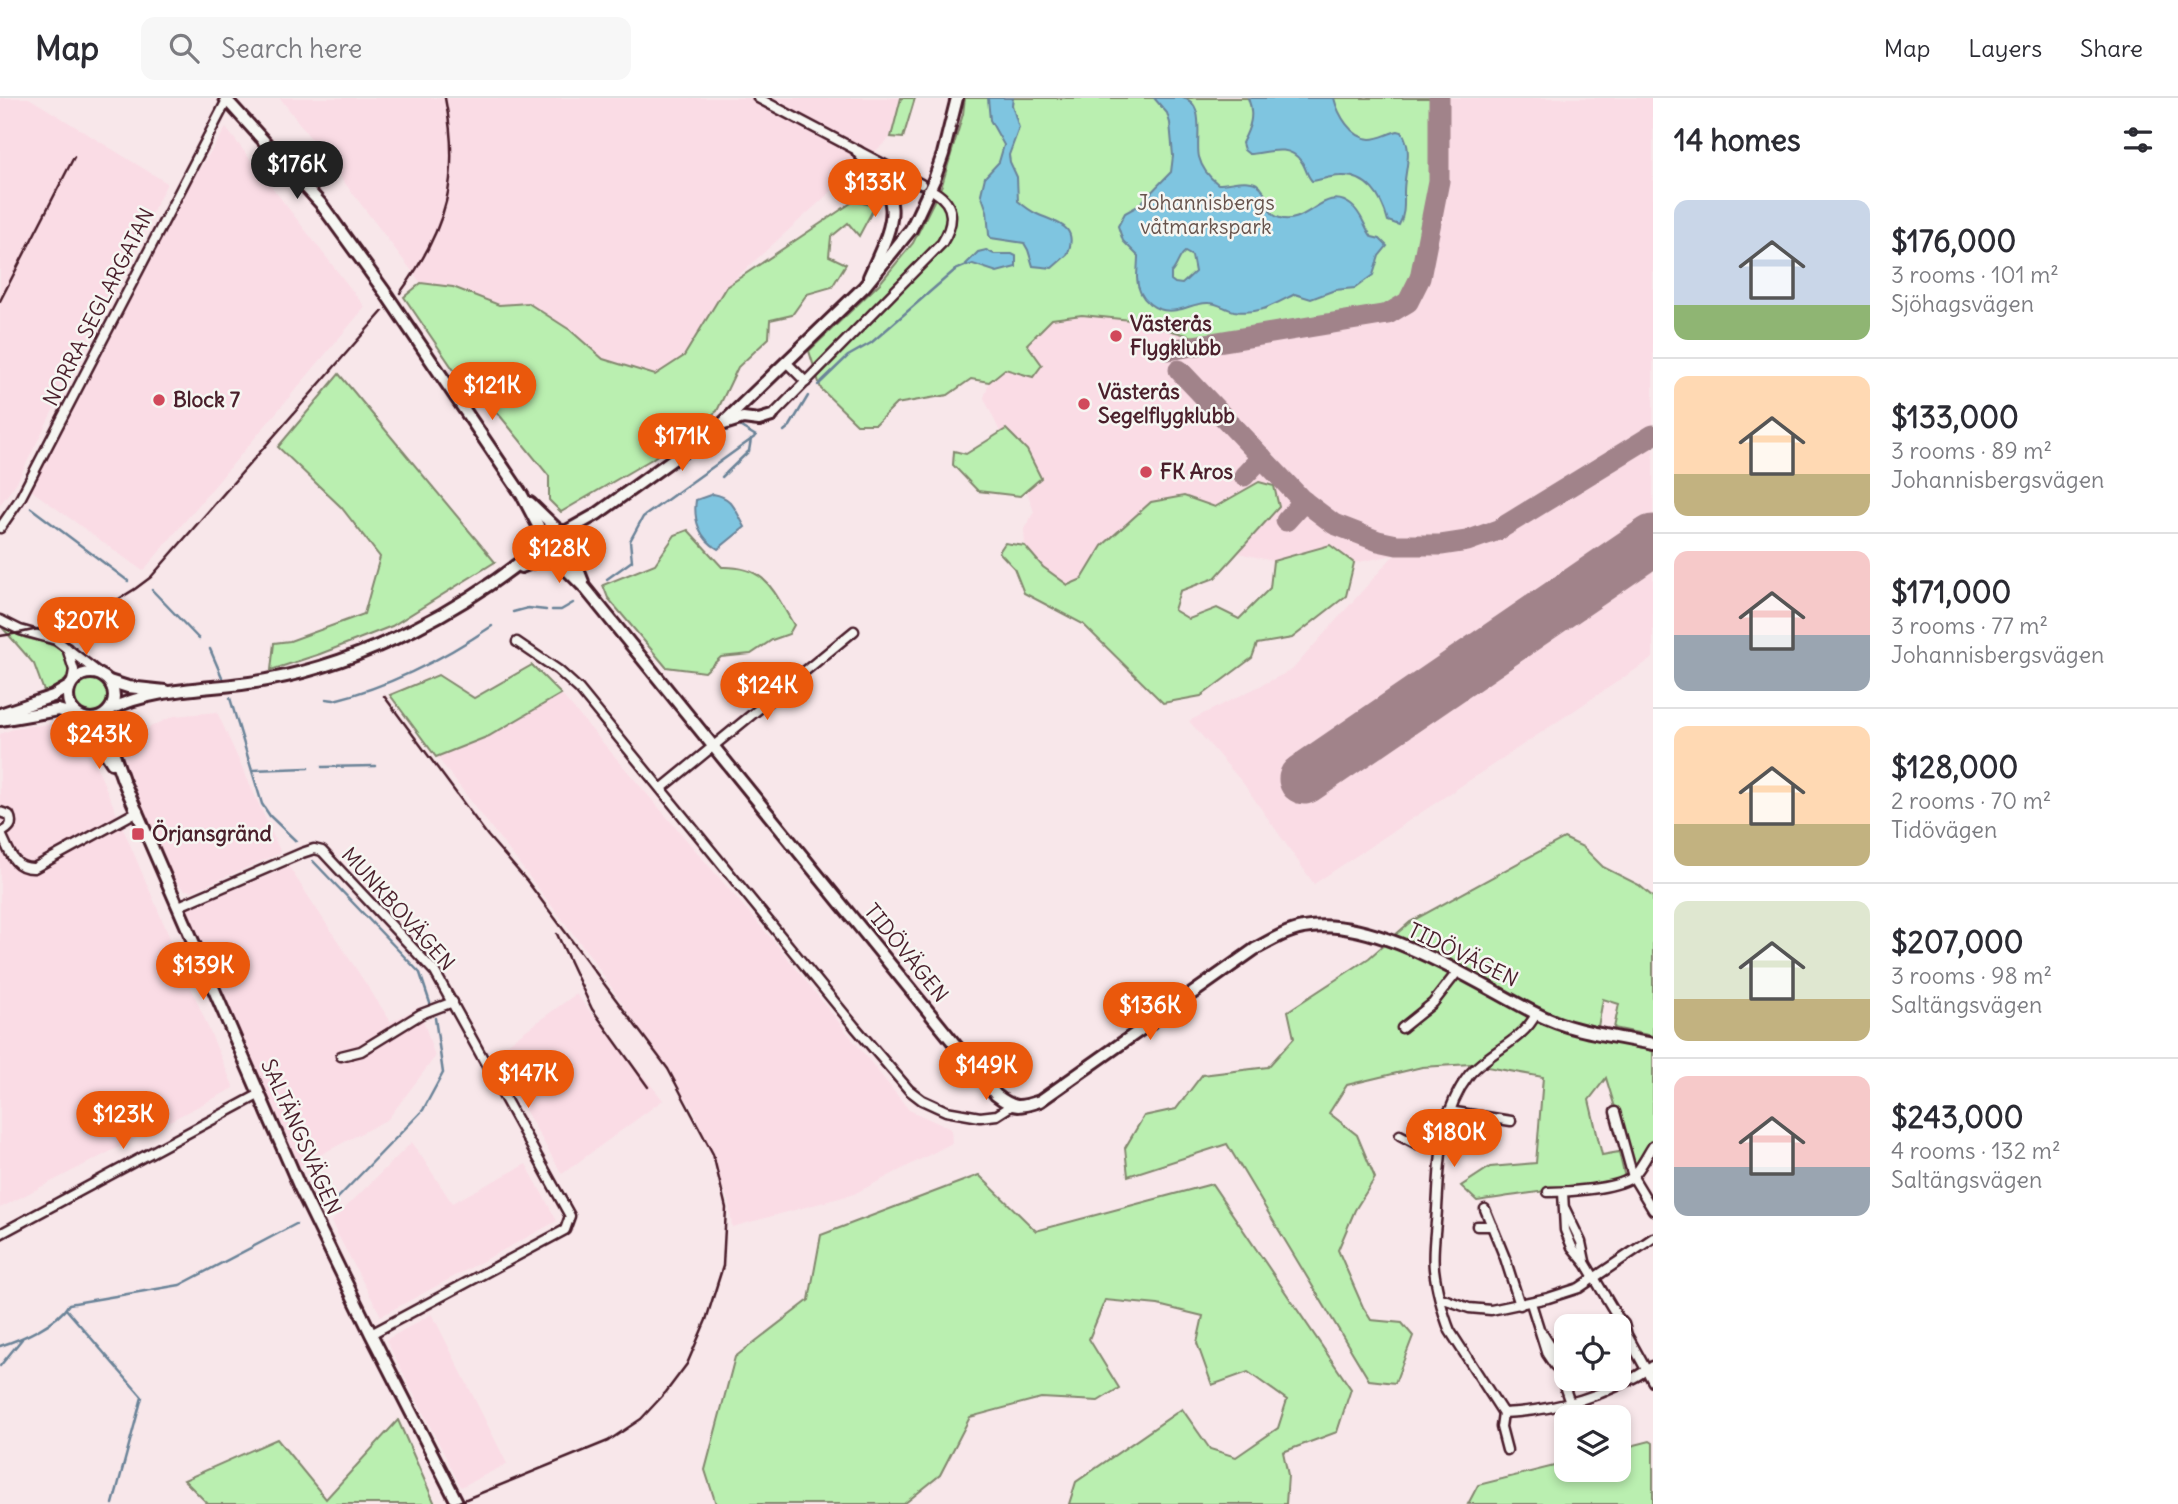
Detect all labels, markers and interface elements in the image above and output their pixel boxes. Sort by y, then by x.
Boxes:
search box [141,17,631,80]
text: Map [35,27,99,69]
icon: search [165,29,203,67]
text: Search here [221,32,362,65]
text: Map [1884,33,1930,63]
text: Layers [1968,33,2042,63]
text: Share [2080,33,2143,63]
text: 14 homes [1674,121,1801,159]
icon: filters [2119,121,2157,159]
pin: $176K [248,141,346,201]
text: $176K [267,149,327,178]
pin: $133K [826,159,924,219]
text: $133K [844,167,906,196]
park label: Johannisbergs våtmarkspark [1137,189,1275,240]
street label: NORRA SEGLARGATAN [37,203,160,410]
text: $176,000 [1891,222,2016,260]
icon: home [1730,228,1814,312]
text: 3 rooms · 101 m² [1891,260,2059,289]
text: Sjöhagsvägen [1891,289,2034,318]
place label: Västerås Flygklubb [1130,310,1221,361]
marker: Västerås Flygklubb [1108,328,1124,344]
pin: $121K [443,362,541,422]
text: $121K [463,370,521,399]
place label: Västerås Segelflygklubb [1098,378,1235,429]
place label: Block 7 [173,386,241,413]
marker: Block 7 [151,392,167,408]
marker: Västerås Segelflygklubb [1076,396,1092,412]
text: $133,000 [1891,398,2019,436]
icon: home [1730,404,1814,488]
pin: $171K [633,414,731,473]
text: $171K [654,421,710,450]
text: 3 rooms · 89 m² [1891,436,2052,465]
place label: FK Aros [1160,458,1234,485]
marker: FK Aros [1138,464,1154,480]
text: Johannisbergsvägen [1891,465,2104,494]
pin: $128K [510,526,608,585]
text: $128K [528,533,590,562]
text: $171,000 [1891,573,2011,611]
icon: home [1730,579,1814,663]
pin: $207K [37,598,135,657]
text: $207K [53,605,119,634]
text: 3 rooms · 77 m² [1891,611,2048,640]
text: Johannisbergsvägen [1891,640,2104,669]
pin: $124K [718,662,816,722]
text: $124K [736,670,798,699]
pin: $243K [50,712,148,771]
text: $243K [66,719,132,748]
text: $128,000 [1891,748,2018,786]
icon: home [1730,754,1814,838]
text: 2 rooms · 70 m² [1891,786,2051,815]
text: Tidövägen [1891,815,1997,844]
place label: Örjansgränd [152,819,272,847]
marker: Örjansgränd [130,826,146,842]
street label: MUNKBOVÄGEN [336,841,461,976]
street label: TIDÖVÄGEN [858,898,954,1008]
street label: TIDÖVÄGEN [1404,916,1523,993]
text: $207,000 [1891,923,2024,961]
icon: home [1730,929,1814,1013]
pin: $139K [154,942,252,1002]
text: $139K [172,950,234,979]
text: 3 rooms · 98 m² [1891,961,2052,990]
pin: $136K [1101,982,1199,1042]
text: $136K [1119,990,1181,1019]
text: Saltängsvägen [1891,990,2042,1019]
pin: $149K [937,1042,1035,1102]
text: $149K [955,1050,1017,1079]
pin: $147K [479,1051,577,1110]
street label: SALTÄNGSVÄGEN [255,1055,348,1219]
text: $147K [498,1058,558,1087]
pin: $123K [74,1091,172,1151]
text: $243,000 [1891,1098,2023,1136]
text: $123K [92,1099,154,1128]
icon: home [1730,1104,1814,1188]
pin: $180K [1405,1110,1503,1169]
text: $180K [1422,1117,1486,1146]
text: 4 rooms · 132 m² [1891,1136,2061,1165]
text: Saltängsvägen [1891,1165,2042,1194]
map controls [1554,1314,1631,1482]
button: locate [1554,1314,1631,1391]
button: layers [1554,1405,1631,1482]

